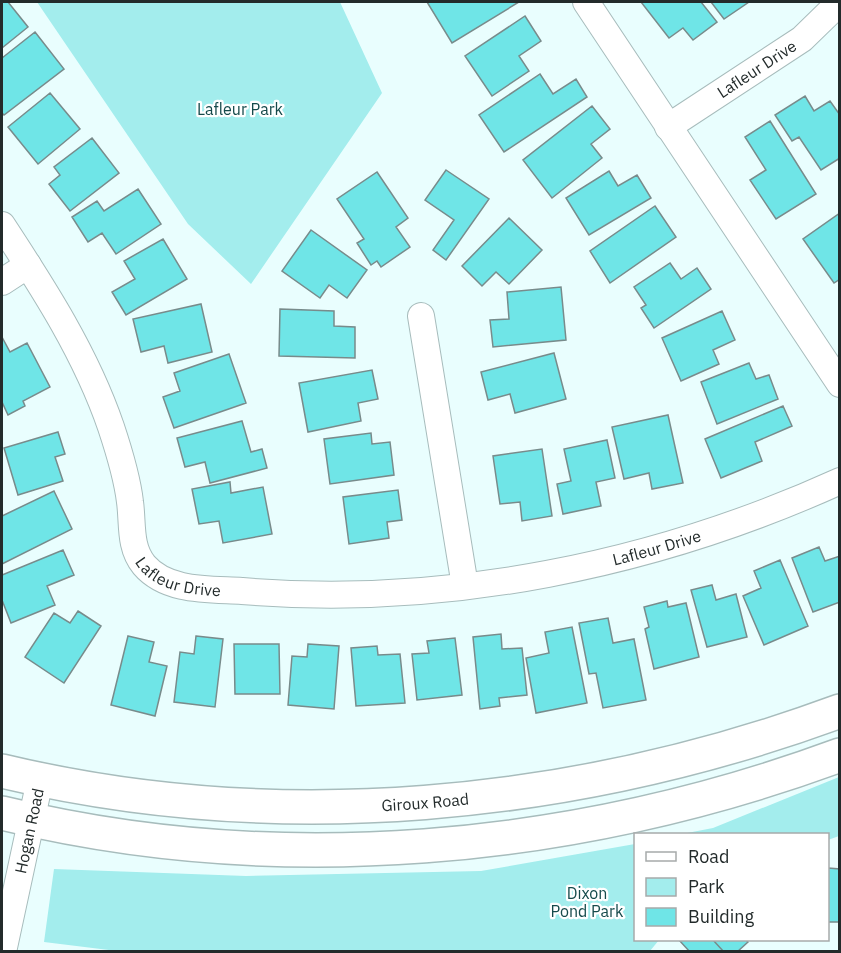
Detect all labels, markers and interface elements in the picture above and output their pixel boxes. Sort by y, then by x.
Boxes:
street label: Lafleur Drive [713,35,800,102]
park label: Lafleur Park [197,99,284,119]
street label: Lafleur Drive [611,525,704,569]
street label: Lafleur Drive [131,553,221,600]
street label: Hogan Road [10,786,48,875]
street label: Giroux Road [381,788,470,815]
legend [634,833,829,941]
text: Road [688,845,729,868]
text: Park [688,875,725,898]
park label: Dixon Pond Park [551,883,624,921]
text: Building [688,905,755,928]

